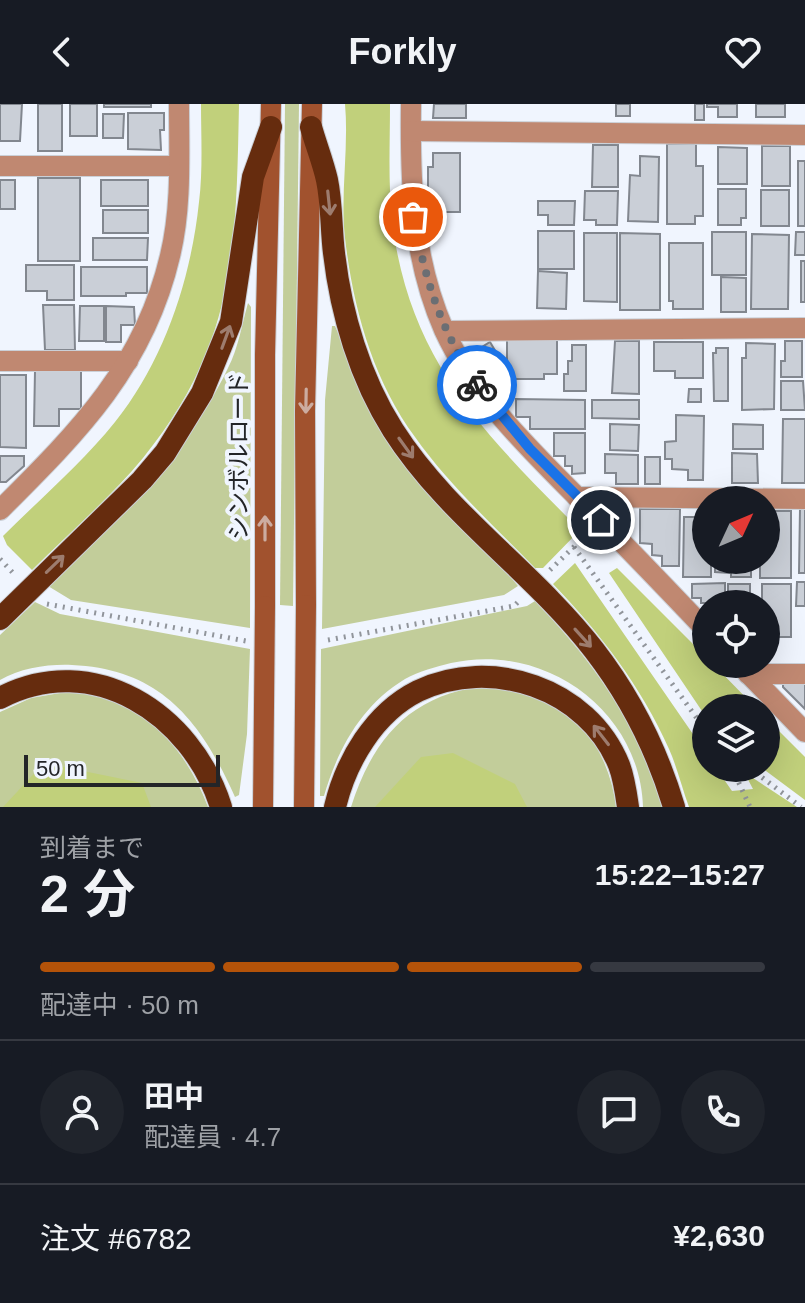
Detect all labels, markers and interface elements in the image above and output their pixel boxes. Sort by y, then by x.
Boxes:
icon: back [40,30,84,74]
icon: heart [721,30,765,74]
text: Forkly [348,31,457,72]
pin [379,183,447,251]
one-way arrow [322,189,337,216]
icon: bag [391,195,435,239]
one-way arrow [220,325,234,350]
courier [437,345,517,425]
icon: bike [455,363,499,407]
street label: シンボルロード [225,372,252,540]
one-way arrow [298,387,313,414]
one-way arrow [397,436,414,458]
pin [567,486,635,554]
north arrow [692,486,780,574]
map controls [692,486,780,782]
icon: home [579,498,623,542]
one-way arrow [257,515,273,542]
one-way arrow [45,555,65,574]
button: locate [692,590,780,678]
one-way arrow [574,627,592,647]
button: layers [692,694,780,782]
one-way arrow [592,725,609,746]
scale bar [24,751,220,787]
text: 50 m [36,756,85,781]
text: 到着まで [40,833,144,863]
text: 15:22–15:27 [595,858,765,891]
text: 2 分 [40,865,135,923]
text: 配達中 · 50 m [40,990,199,1020]
button: person [40,1070,124,1154]
button: chat [577,1070,661,1154]
button: phone [681,1070,765,1154]
text: 田中 [144,1080,204,1113]
text: 配達員 · 4.7 [144,1122,281,1152]
text: ¥2,630 [673,1219,765,1252]
text: 注文 #6782 [40,1222,192,1255]

